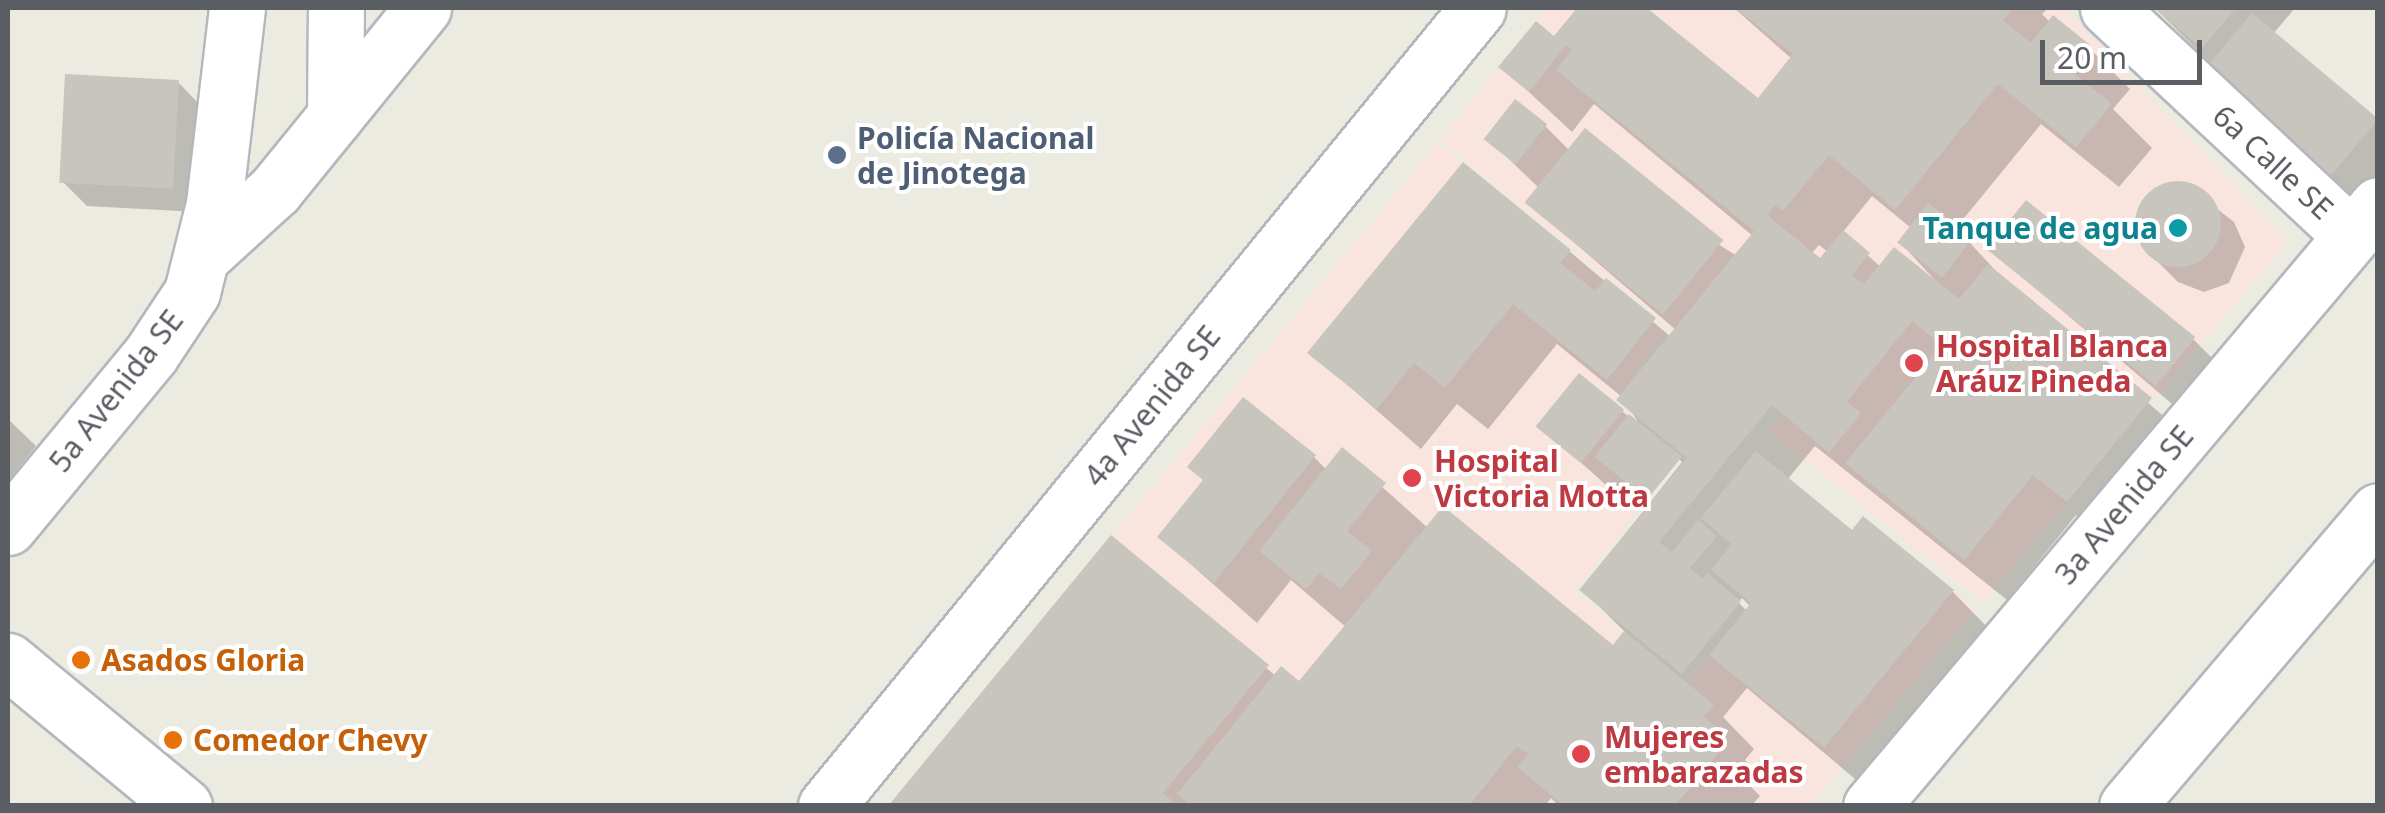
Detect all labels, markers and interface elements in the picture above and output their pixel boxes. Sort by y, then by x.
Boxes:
scale bar [2045,20,2208,82]
text: 20 m [2057,37,2127,78]
street label: 6a Calle SE [2206,97,2340,227]
place label: Policía Nacional de Jinotega [857,120,1094,190]
marker: Policía Nacional de Jinotega [826,144,848,166]
place label: Tanque de agua [1922,210,2158,246]
marker: Tanque de agua [2167,217,2189,239]
street label: 5a Avenida SE [42,303,190,479]
street label: 4a Avenida SE [1076,319,1228,493]
place label: Hospital Blanca Aráuz Pineda [1936,328,2168,398]
marker: Hospital Blanca Aráuz Pineda [1901,350,1927,376]
street label: 3a Avenida SE [2047,418,2201,592]
place label: Hospital Victoria Motta [1434,443,1649,514]
marker: Hospital Victoria Motta [1399,465,1425,491]
place label: Asados Gloria [101,642,305,678]
marker: Asados Gloria [70,649,92,671]
place label: Mujeres embarazadas [1604,719,1804,790]
place label: Comedor Chevy [193,722,427,758]
marker: Comedor Chevy [162,729,184,751]
marker: Mujeres embarazadas [1568,741,1594,767]

